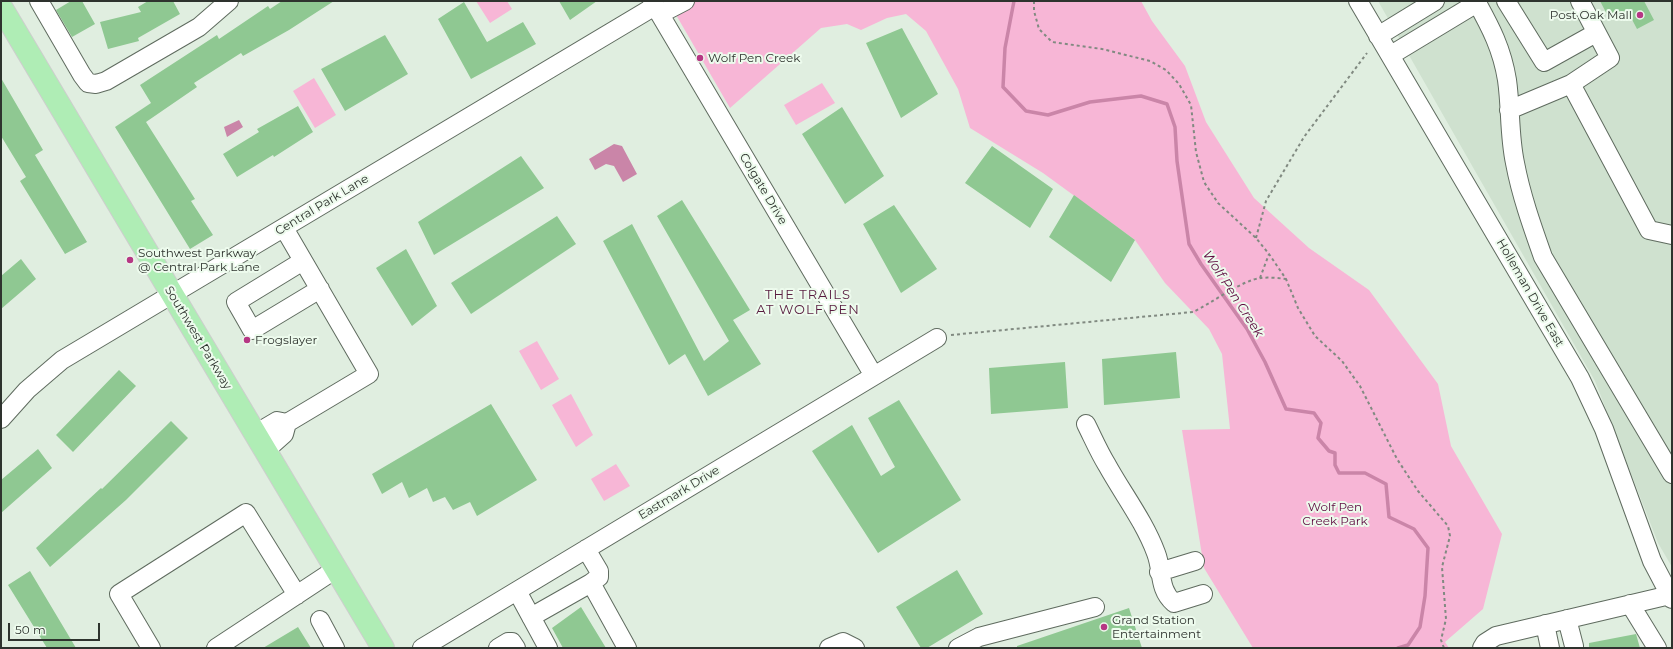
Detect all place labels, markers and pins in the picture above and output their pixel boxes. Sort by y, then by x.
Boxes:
place label: Post Oak Mall [1550,8,1632,22]
marker: Post Oak Mall [1635,10,1645,20]
place label: Wolf Pen Creek [708,51,800,65]
marker: Wolf Pen Creek [695,53,705,63]
place label: Southwest Parkway @ Central Park Lane [138,246,260,274]
marker: Southwest Parkway @ Central Park Lane [125,255,135,265]
place label: Frogslayer [255,333,317,347]
marker: Frogslayer [242,335,252,345]
place label: Grand Station Entertainment [1112,613,1201,641]
marker: Grand Station Entertainment [1099,622,1109,632]

